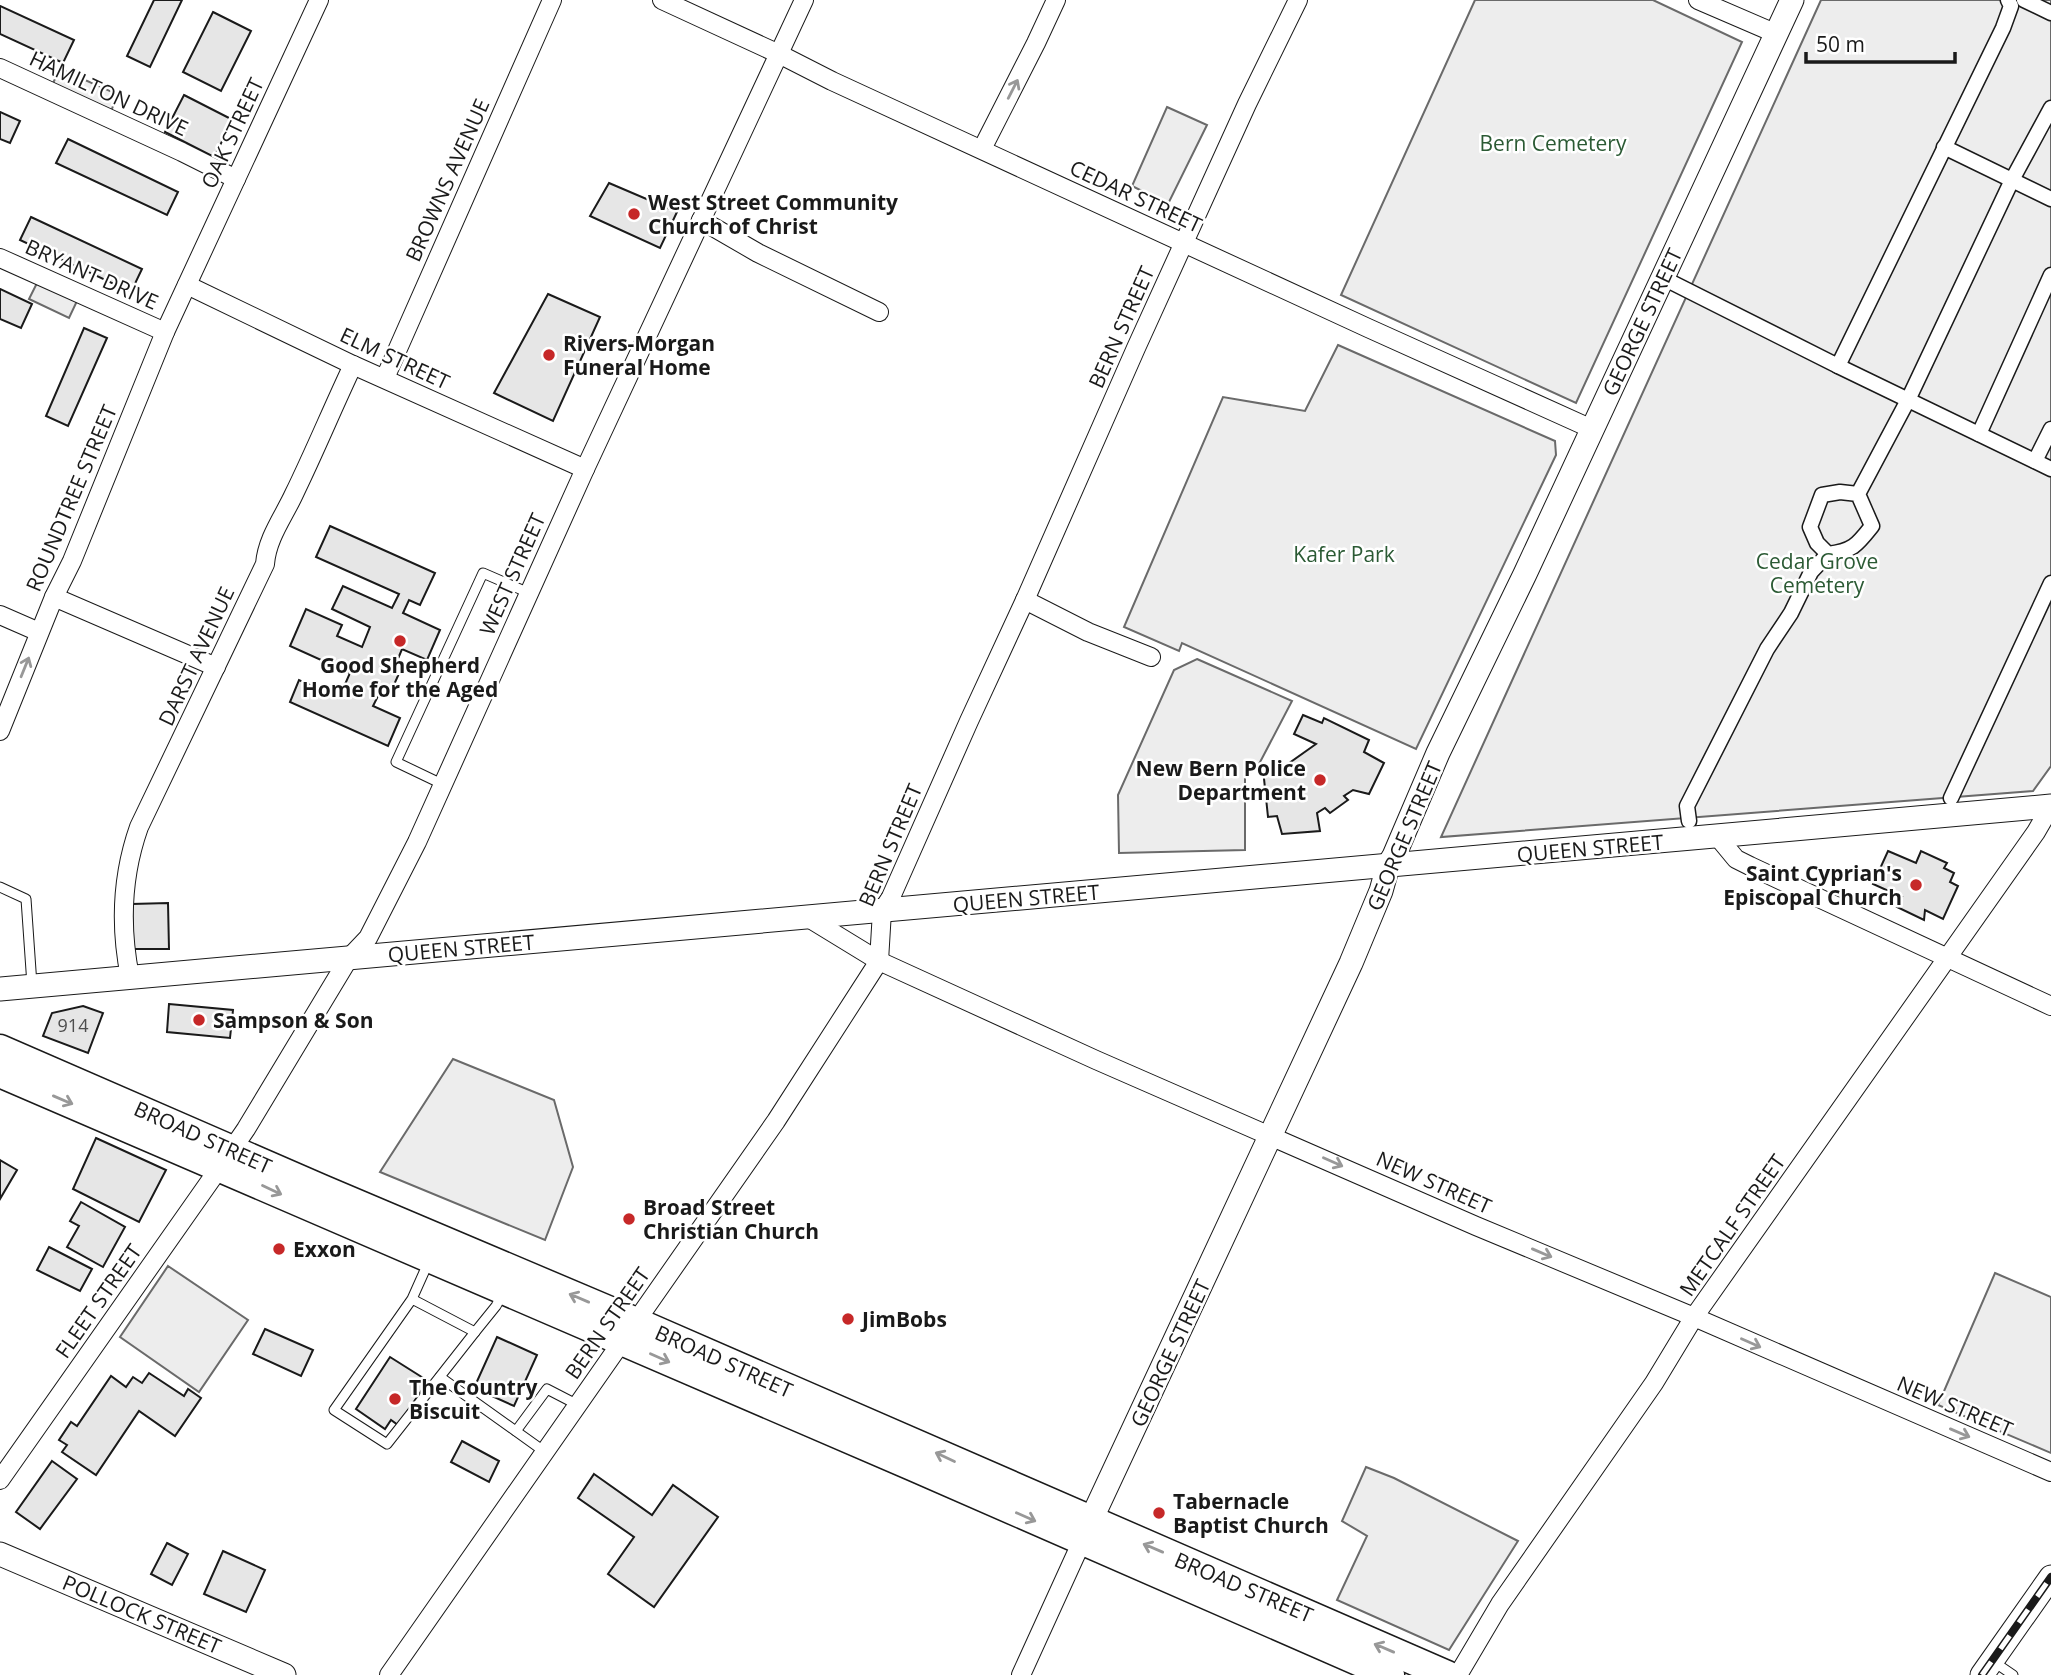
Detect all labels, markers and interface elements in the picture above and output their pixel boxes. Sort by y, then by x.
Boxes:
scale bar [1806,21,1955,65]
text: 50 m [1816,30,1865,58]
street label: HAMILTON DRIVE [25,44,193,142]
street label: OAK STREET [194,73,270,193]
one-way arrow [1006,79,1020,99]
street label: BROWNS AVENUE [399,94,495,266]
park label: Bern Cemetery [1480,129,1627,157]
street label: CEDAR STREET [1065,153,1207,239]
place label: West Street Community Church of Christ [648,188,898,240]
marker: West Street Community Church of Christ [626,206,642,222]
street label: BRYANT DRIVE [21,232,163,316]
street label: GEORGE STREET [1596,243,1689,400]
street label: BERN STREET [1082,261,1160,392]
street label: ELM STREET [336,320,455,396]
place label: Rivers-Morgan Funeral Home [563,329,715,381]
marker: Rivers-Morgan Funeral Home [541,347,557,363]
street label: ROUNDTREE STREET [19,400,123,595]
street label: WEST STREET [473,508,552,639]
park label: Kafer Park [1293,540,1395,568]
park label: Cedar Grove Cemetery [1756,547,1878,599]
street label: DARST AVENUE [152,582,240,730]
marker: Good Shepherd Home for the Aged [392,633,408,649]
place label: Good Shepherd Home for the Aged [302,651,498,703]
one-way arrow [20,657,33,679]
place label: New Bern Police Department [1136,754,1306,806]
street label: GEORGE STREET [1360,757,1448,915]
marker: New Bern Police Department [1312,772,1328,788]
street label: BERN STREET [852,779,929,910]
street label: QUEEN STREET [1515,828,1665,868]
place label: Saint Cyprian's Episcopal Church [1723,859,1902,911]
marker: Saint Cyprian's Episcopal Church [1908,877,1924,893]
street label: QUEEN STREET [951,878,1101,918]
street label: QUEEN STREET [386,928,536,968]
place label: Sampson & Son [213,1006,373,1034]
marker: Sampson & Son [191,1012,207,1028]
house number: 914 [58,1013,88,1037]
one-way arrow [51,1094,73,1107]
street label: BROAD STREET [130,1094,277,1180]
street label: NEW STREET [1372,1144,1496,1220]
street label: METCALF STREET [1673,1148,1792,1301]
one-way arrow [1322,1156,1344,1169]
one-way arrow [260,1184,282,1197]
place label: Broad Street Christian Church [643,1193,819,1245]
marker: Broad Street Christian Church [621,1211,637,1227]
place label: Exxon [293,1235,356,1263]
street label: FLEET STREET [48,1238,148,1364]
marker: Exxon [271,1241,287,1257]
one-way arrow [1531,1247,1552,1260]
street label: BERN STREET [558,1261,656,1384]
street label: GEORGE STREET [1124,1274,1217,1431]
one-way arrow [568,1291,590,1304]
place label: JimBobs [860,1305,947,1333]
marker: JimBobs [840,1311,856,1327]
street label: BROAD STREET [651,1318,798,1404]
one-way arrow [1740,1337,1761,1350]
one-way arrow [649,1352,671,1365]
street label: NEW STREET [1893,1369,2018,1443]
place label: The Country Biscuit [409,1373,537,1425]
marker: The Country Biscuit [387,1391,403,1407]
one-way arrow [1949,1427,1970,1440]
one-way arrow [935,1450,956,1463]
place label: Tabernacle Baptist Church [1173,1487,1329,1539]
marker: Tabernacle Baptist Church [1151,1505,1167,1521]
one-way arrow [1015,1511,1036,1524]
one-way arrow [1143,1541,1164,1554]
street label: BROAD STREET [1171,1545,1318,1629]
street label: POLLOCK STREET [58,1568,226,1660]
one-way arrow [1374,1641,1396,1654]

